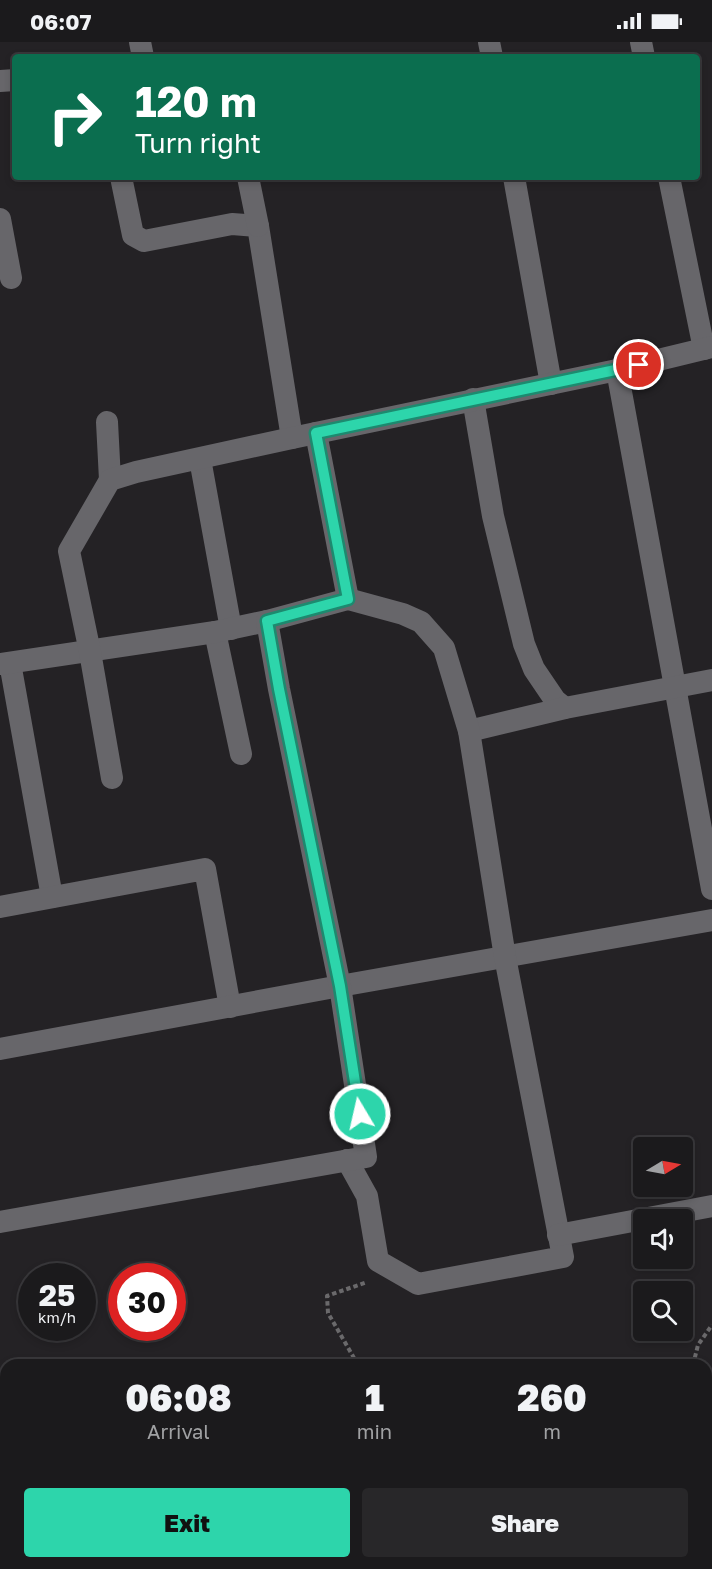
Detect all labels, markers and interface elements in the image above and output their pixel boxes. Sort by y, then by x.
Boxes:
text: 06:07 [30,8,92,35]
text: 120 m [135,76,257,126]
icon: right [36,78,114,156]
text: Turn right [135,127,261,159]
pin [613,339,664,390]
icon: arrive [622,348,655,381]
position arrow [328,1082,392,1146]
north arrow [633,1137,693,1197]
map controls [633,1137,693,1341]
button: sound [633,1209,693,1269]
speed limit sign: 30 [108,1263,186,1341]
text: 25 [39,1277,75,1313]
button: search [633,1281,693,1341]
text: km/h [38,1308,76,1326]
text: 06:08 [125,1376,232,1419]
text: 1 [365,1376,384,1419]
text: 260 [517,1376,587,1419]
text: Arrival [147,1419,210,1443]
text: min [357,1419,392,1443]
text: m [543,1419,561,1443]
button: Exit [24,1488,350,1557]
button: Share [362,1488,688,1557]

